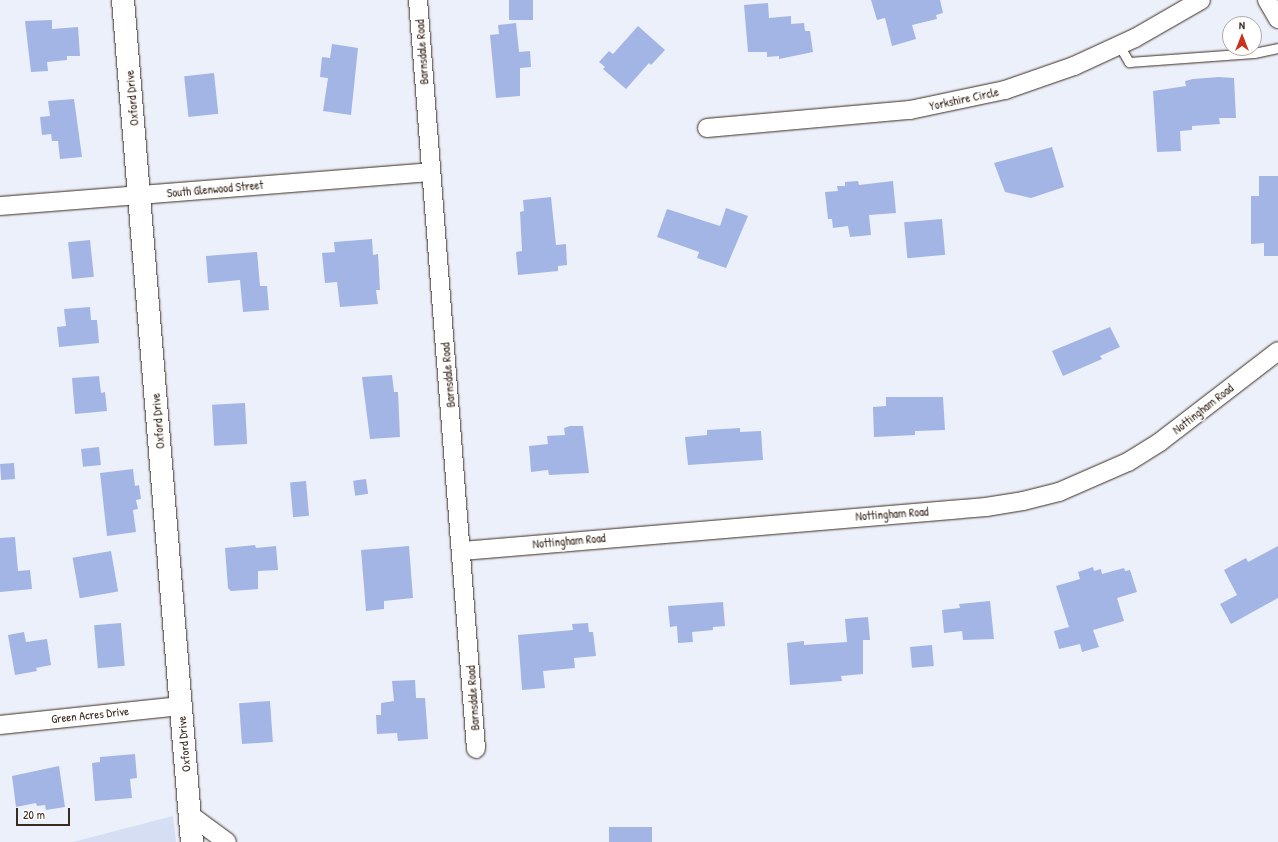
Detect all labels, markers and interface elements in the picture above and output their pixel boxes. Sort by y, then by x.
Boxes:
north arrow [1222,16,1262,56]
text: N [1239,18,1245,32]
street label: Barnsdale Road [413,19,431,85]
street label: Oxford Drive [122,70,142,126]
street label: Yorkshire Circle [928,85,1000,113]
street label: South Glenwood Street [166,178,264,200]
street label: Barnsdale Road [438,342,458,408]
street label: Nottingham Road [1170,381,1236,437]
street label: Oxford Drive [148,393,168,449]
street label: Nottingham Road [855,504,929,524]
street label: Nottingham Road [532,531,606,551]
street label: Barnsdale Road [464,665,482,731]
street label: Green Acres Drive [50,704,130,726]
street label: Oxford Drive [174,716,194,772]
scale bar [18,800,72,826]
text: 20 m [23,806,45,823]

